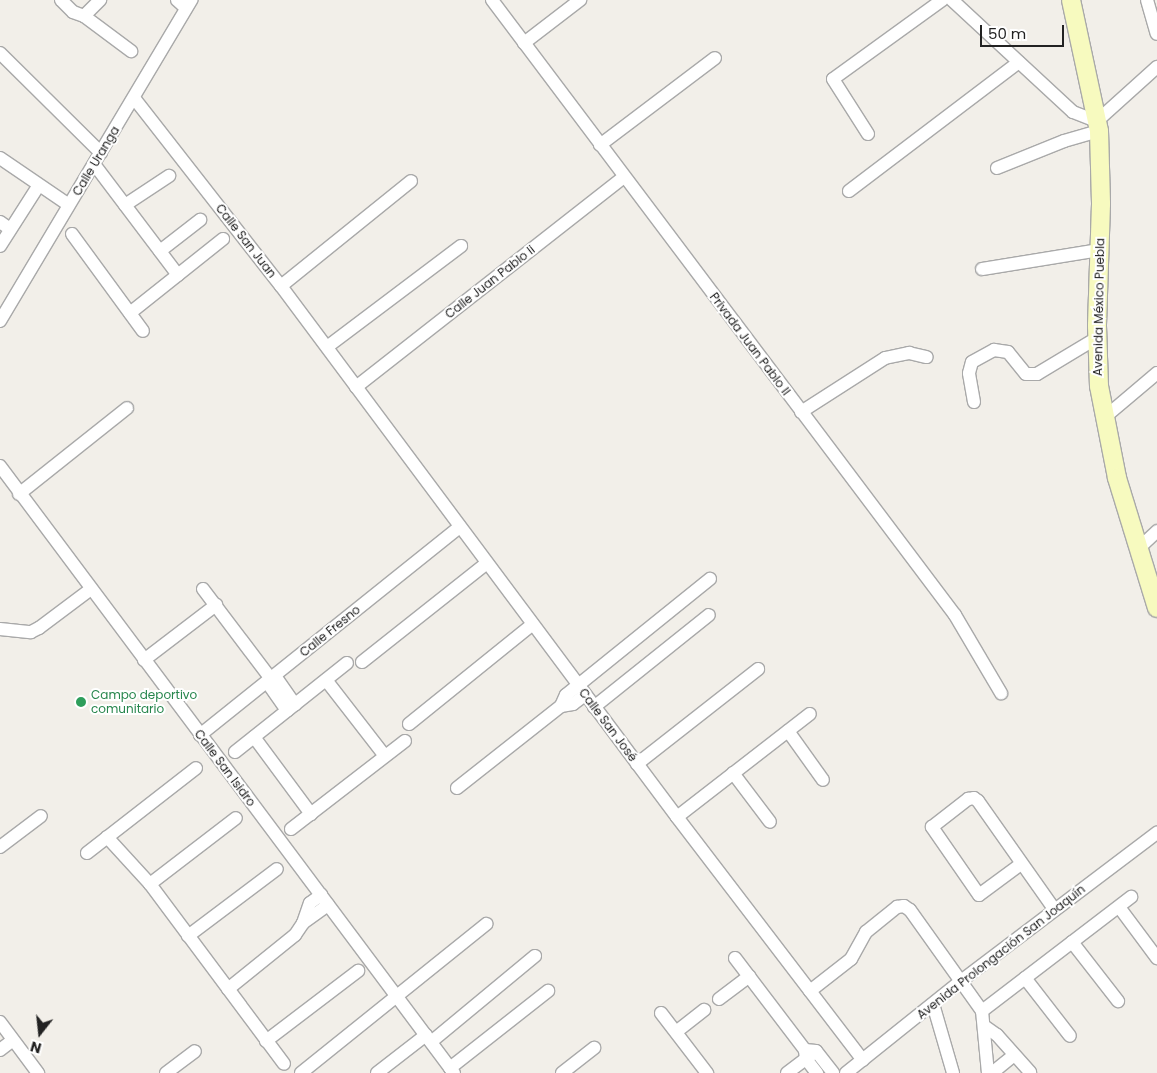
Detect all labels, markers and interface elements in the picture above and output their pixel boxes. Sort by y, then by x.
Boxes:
scale bar [982,15,1066,47]
text: 50 m [988,23,1026,44]
street label: Calle Uranga [70,124,122,198]
street label: Calle San Juan [213,201,279,281]
street label: Avenida México Puebla [1091,238,1107,376]
street label: Calle Juan Pablo Ii [442,243,538,321]
street label: Privada Juan Pablo II [707,290,793,398]
street label: Calle Fresno [297,602,363,660]
street label: Calle San José [576,686,640,764]
place label: Campo deportivo comunitario [91,688,197,716]
marker: Campo deportivo comunitario [75,696,87,708]
street label: Calle San Isidro [191,727,259,809]
street label: Avenida Prolongación San Joaquín [914,882,1088,1022]
north arrow [15,1008,65,1058]
text: N [28,1036,44,1058]

